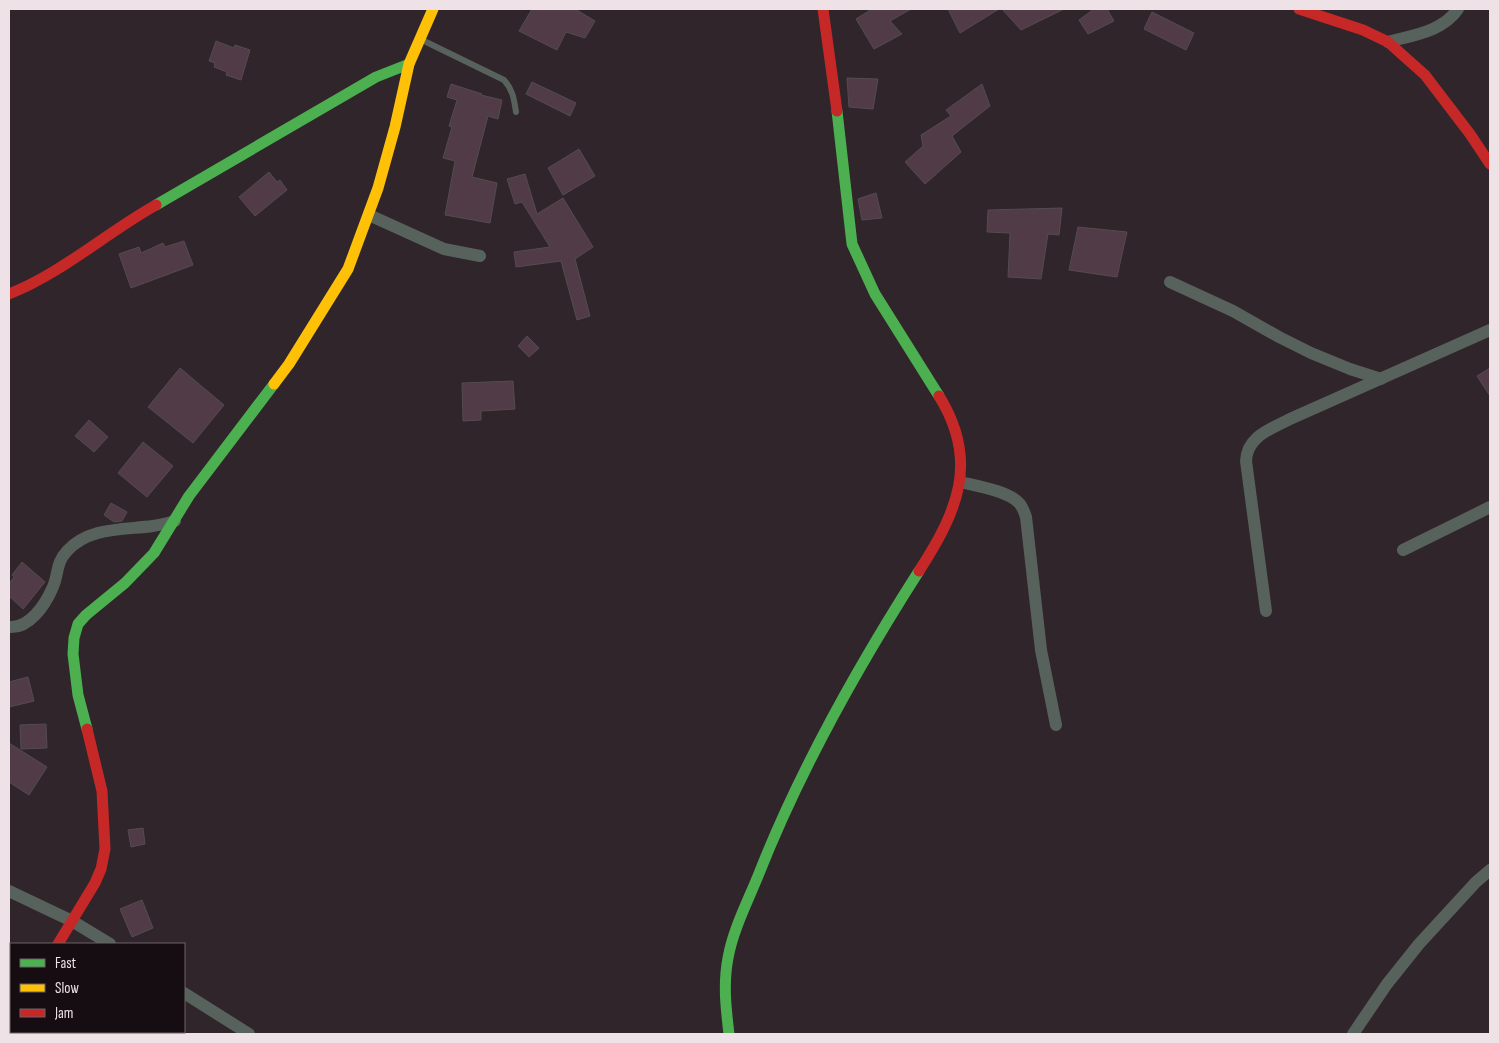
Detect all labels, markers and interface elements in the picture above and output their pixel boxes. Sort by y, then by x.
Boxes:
legend [10,943,185,1033]
text: Fast [55,954,77,973]
text: Slow [55,979,79,998]
text: Jam [54,1004,73,1023]

